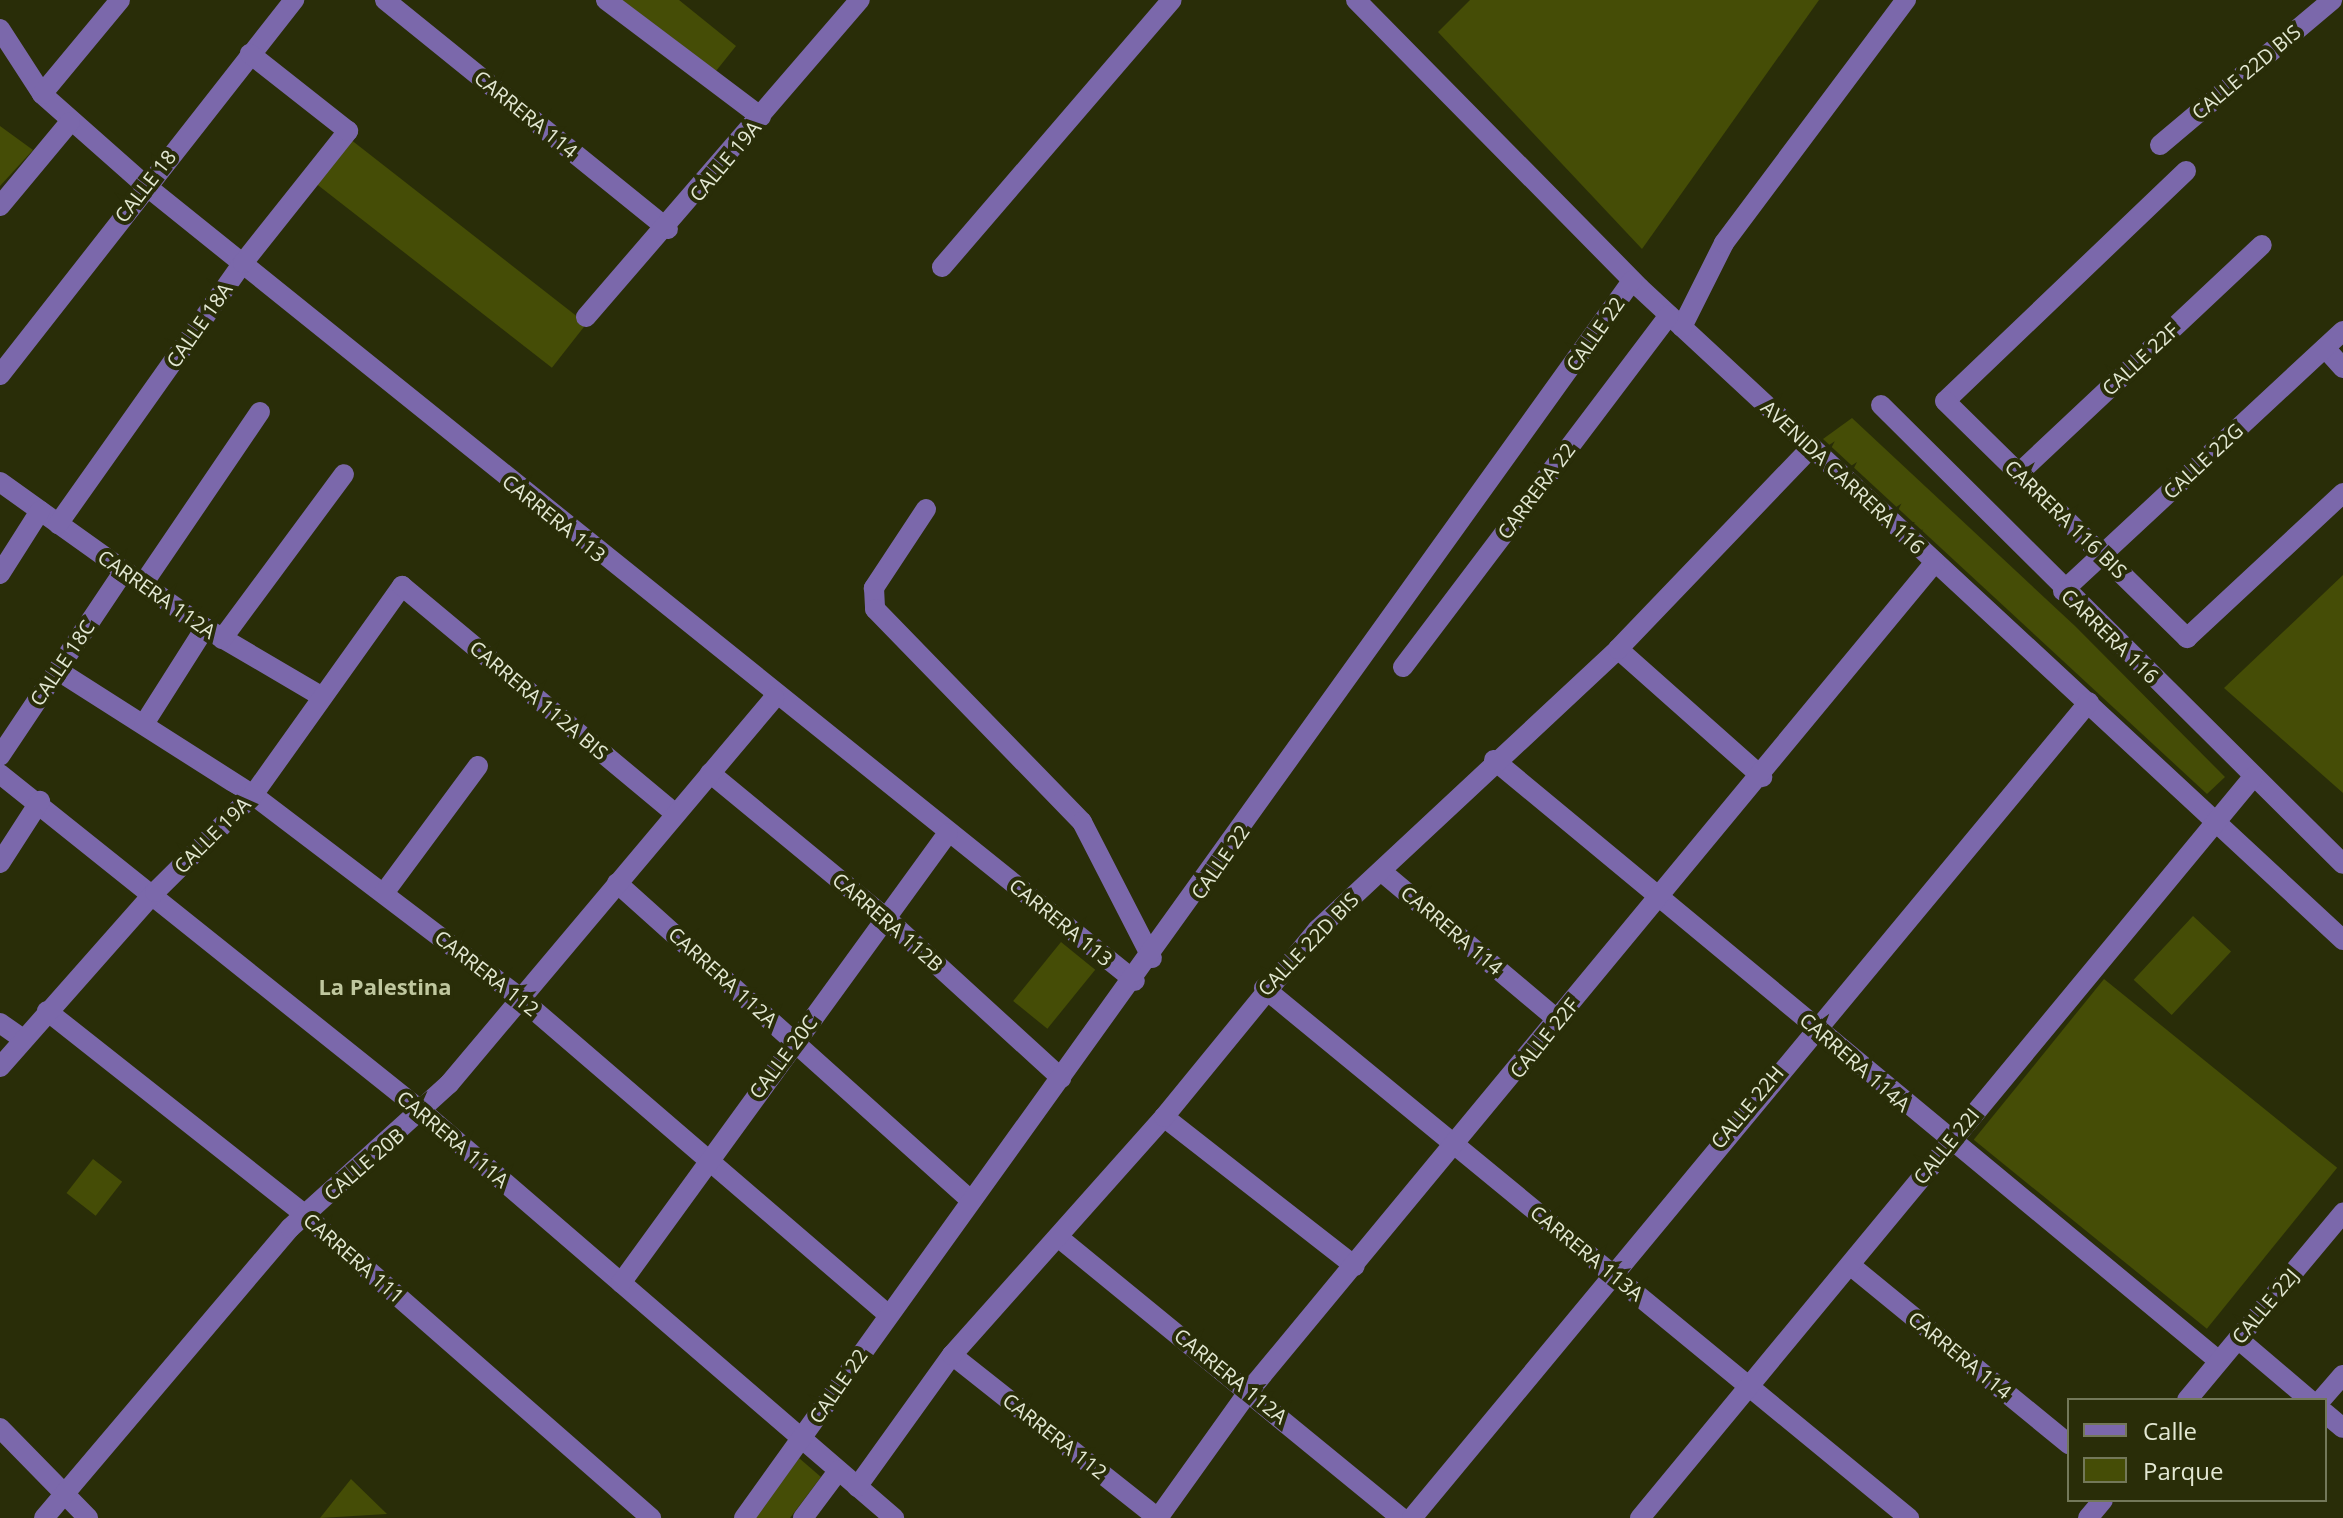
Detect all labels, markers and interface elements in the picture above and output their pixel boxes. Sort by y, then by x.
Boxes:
street label: CALLE 22D BIS [2187,20,2305,124]
street label: CARRERA 114 [470,65,582,163]
street label: CALLE 19A [684,116,766,206]
street label: CALLE 18 [109,145,181,227]
street label: CALLE 18A [161,278,237,372]
street label: CALLE 22 [1561,292,1629,376]
street label: CALLE 22F [2097,318,2183,400]
street label: AVENIDA CARRERA 116 [1756,395,1930,559]
street label: CALLE 22G [2158,418,2248,504]
street label: CARRERA 22 [1492,438,1580,544]
street label: CARRERA 116 BIS [2000,455,2132,583]
street label: CARRERA 113 [498,469,610,567]
street label: CARRERA 112A [94,545,220,643]
street label: CARRERA 116 [2057,584,2163,688]
street label: CALLE 18C [25,616,99,710]
street label: CARRERA 112A BIS [465,635,613,765]
street label: CALLE 19A [169,792,255,878]
street label: CALLE 22 [1186,820,1254,904]
street label: CARRERA 112B [828,868,948,976]
street label: CARRERA 113 [1005,873,1117,971]
street label: CARRERA 114 [1396,880,1508,980]
street label: CALLE 22D BIS [1253,887,1363,1001]
street label: CARRERA 112A [664,922,782,1032]
street label: CARRERA 112 [430,925,544,1021]
district label: La Palestina [318,974,452,1000]
street label: CALLE 22F [1505,993,1583,1083]
street label: CARRERA 114A [1795,1008,1915,1116]
street label: CALLE 20C [744,1011,822,1103]
street label: CALLE 22H [1706,1061,1788,1153]
street label: CARRERA 111A [392,1085,514,1193]
street label: CALLE 22I [1908,1103,1984,1189]
street label: CALLE 20B [319,1123,409,1205]
street label: CARRERA 113A [1526,1200,1648,1306]
street label: CARRERA 111 [299,1208,409,1308]
street label: CALLE 22J [2227,1264,2303,1348]
street label: CARRERA 114 [1904,1306,2016,1404]
street label: CARRERA 112A [1170,1323,1292,1429]
street label: CALLE 22 [804,1344,872,1428]
street label: CARRERA 112 [998,1388,1112,1484]
legend [2067,1398,2327,1502]
text: Calle [2143,1414,2197,1447]
text: Parque [2143,1454,2223,1487]

